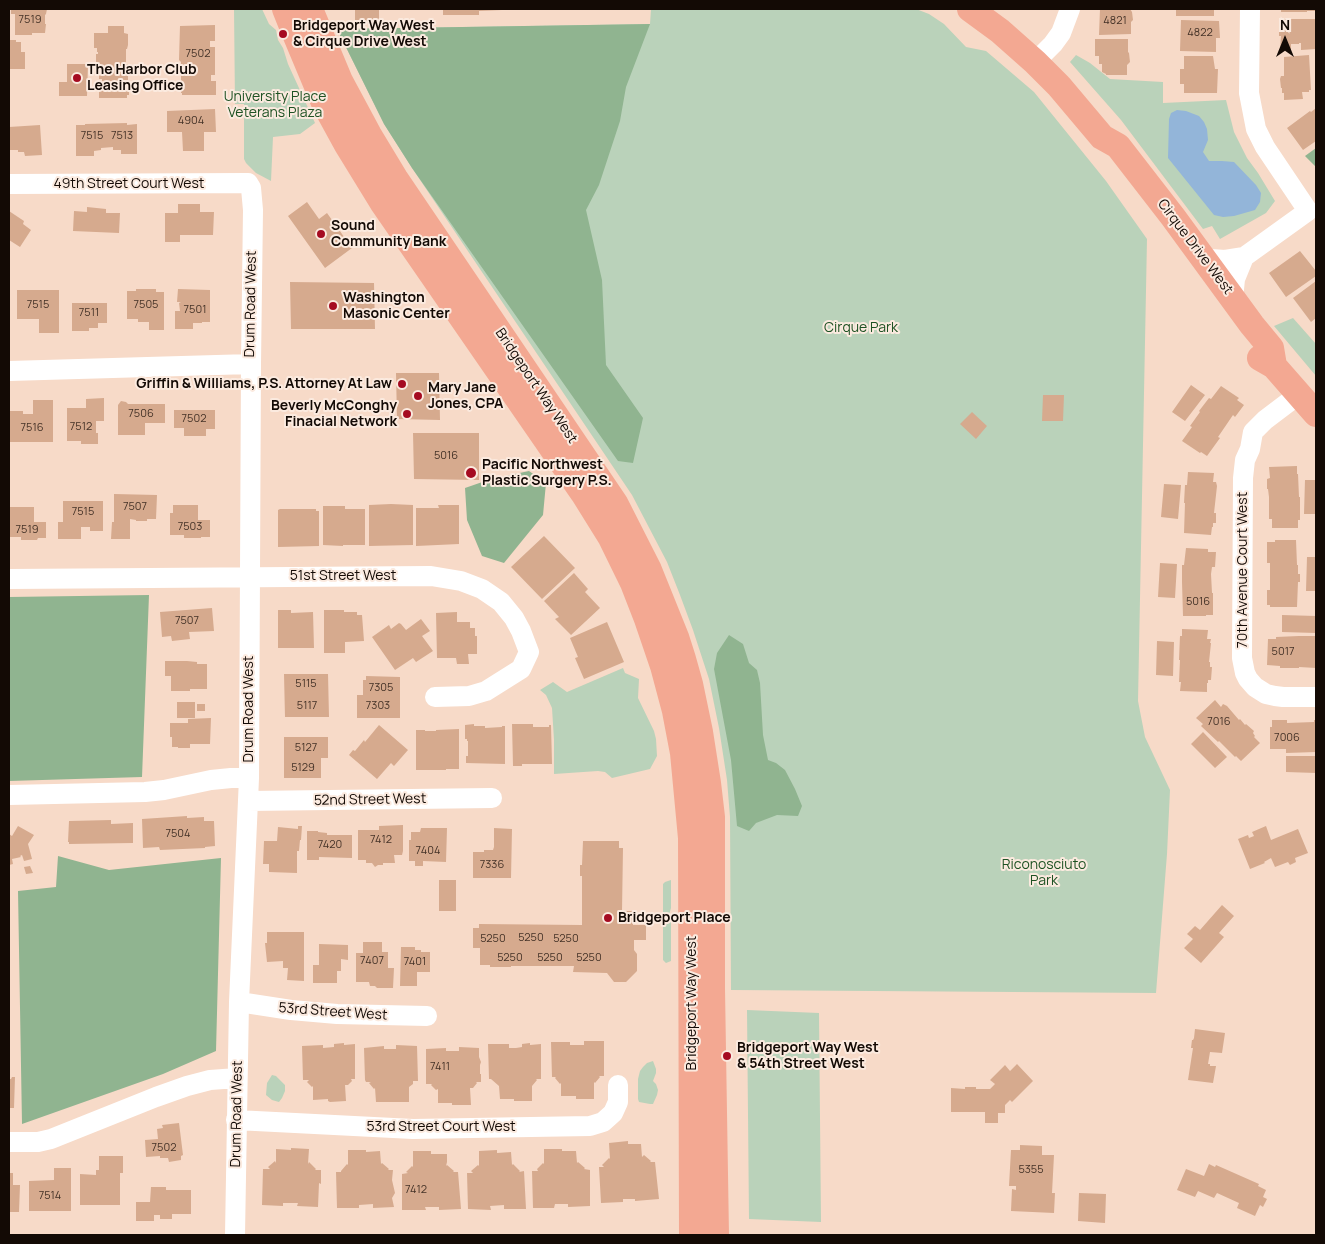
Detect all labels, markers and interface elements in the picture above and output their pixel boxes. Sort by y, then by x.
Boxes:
house number: 7519 [19,13,41,27]
house number: 4821 [1103,14,1127,28]
north arrow [1260,15,1310,65]
text: N [1280,15,1290,34]
place label: Bridgeport Way West & Cirque Drive West [293,18,435,50]
house number: 4822 [1187,26,1213,40]
marker: Bridgeport Way West & Cirque Drive West [277,28,289,40]
house number: 7502 [186,47,210,61]
place label: The Harbor Club Leasing Office [87,62,197,94]
marker: The Harbor Club Leasing Office [71,72,83,84]
park label: University Place Veterans Plaza [224,89,326,121]
house number: 4904 [178,114,204,128]
house number: 7515 [81,129,103,143]
house number: 7513 [111,129,133,143]
street label: 49th Street Court West [54,176,204,192]
street label: Cirque Drive West [1154,196,1236,298]
place label: Sound Community Bank [331,218,446,250]
marker: Sound Community Bank [315,228,327,240]
street label: Drum Road West [242,250,260,358]
place label: Washington Masonic Center [343,290,450,322]
house number: 7515 [27,298,49,312]
house number: 7505 [134,298,158,312]
marker: Washington Masonic Center [327,300,339,312]
house number: 7501 [184,303,206,317]
house number: 7511 [79,306,99,320]
park label: Cirque Park [824,320,898,336]
street label: Bridgeport Way West [491,325,581,447]
place label: Griffin & Williams, P.S. Attorney At Law [136,376,392,392]
marker: Griffin & Williams, P.S. Attorney At Law [396,378,408,390]
place label: Mary Jane Jones, CPA [428,380,503,412]
marker: Mary Jane Jones, CPA [412,390,424,402]
place label: Beverly McConghy Finacial Network [271,398,397,431]
house number: 7506 [128,407,154,421]
marker: Beverly McConghy Finacial Network [401,408,413,420]
house number: 7502 [182,412,206,426]
house number: 7512 [70,420,92,434]
house number: 7516 [21,421,43,435]
house number: 5016 [434,449,458,463]
place label: Pacific Northwest Plastic Surgery P.S. [482,457,612,490]
marker: Pacific Northwest Plastic Surgery P.S. [464,466,478,480]
street label: 70th Avenue Court West [1235,492,1251,648]
house number: 7507 [123,500,147,514]
house number: 7515 [72,505,94,519]
house number: 7503 [178,520,202,534]
house number: 7519 [16,523,38,537]
street label: 51st Street West [290,568,396,584]
house number: 5016 [1186,595,1210,609]
house number: 7507 [175,614,199,628]
house number: 5017 [1272,645,1294,659]
street label: Drum Road West [241,656,257,762]
house number: 5115 [295,677,317,691]
house number: 7305 [369,681,393,695]
house number: 5117 [297,699,317,713]
house number: 7303 [366,699,390,713]
house number: 7016 [1207,715,1231,729]
house number: 7006 [1274,731,1300,745]
house number: 5127 [295,741,317,755]
house number: 5129 [291,761,315,775]
street label: 52nd Street West [314,791,426,809]
house number: 7504 [165,827,191,841]
house number: 7412 [370,833,392,847]
house number: 7420 [318,838,342,852]
house number: 7404 [416,844,440,858]
park label: Riconosciuto Park [1002,857,1086,890]
house number: 7336 [480,858,504,872]
place label: Bridgeport Place [618,910,731,926]
marker: Bridgeport Place [602,912,614,924]
house number: 5250 [518,931,544,945]
house number: 5250 [480,932,506,946]
house number: 5250 [553,932,579,946]
street label: Bridgeport Way West [684,936,700,1070]
house number: 5250 [497,951,523,965]
house number: 5250 [537,951,563,965]
house number: 5250 [576,951,602,965]
house number: 7407 [360,954,384,968]
house number: 7401 [404,955,426,969]
street label: 53rd Street West [278,1000,388,1024]
place label: Bridgeport Way West & 54th Street West [737,1040,879,1072]
marker: Bridgeport Way West & 54th Street West [721,1050,733,1062]
street label: Drum Road West [228,1060,246,1168]
house number: 7411 [430,1060,450,1074]
street label: 53rd Street Court West [366,1119,516,1135]
house number: 7502 [152,1141,176,1155]
house number: 5355 [1018,1163,1044,1177]
house number: 7412 [405,1183,427,1197]
house number: 7514 [39,1189,61,1203]

